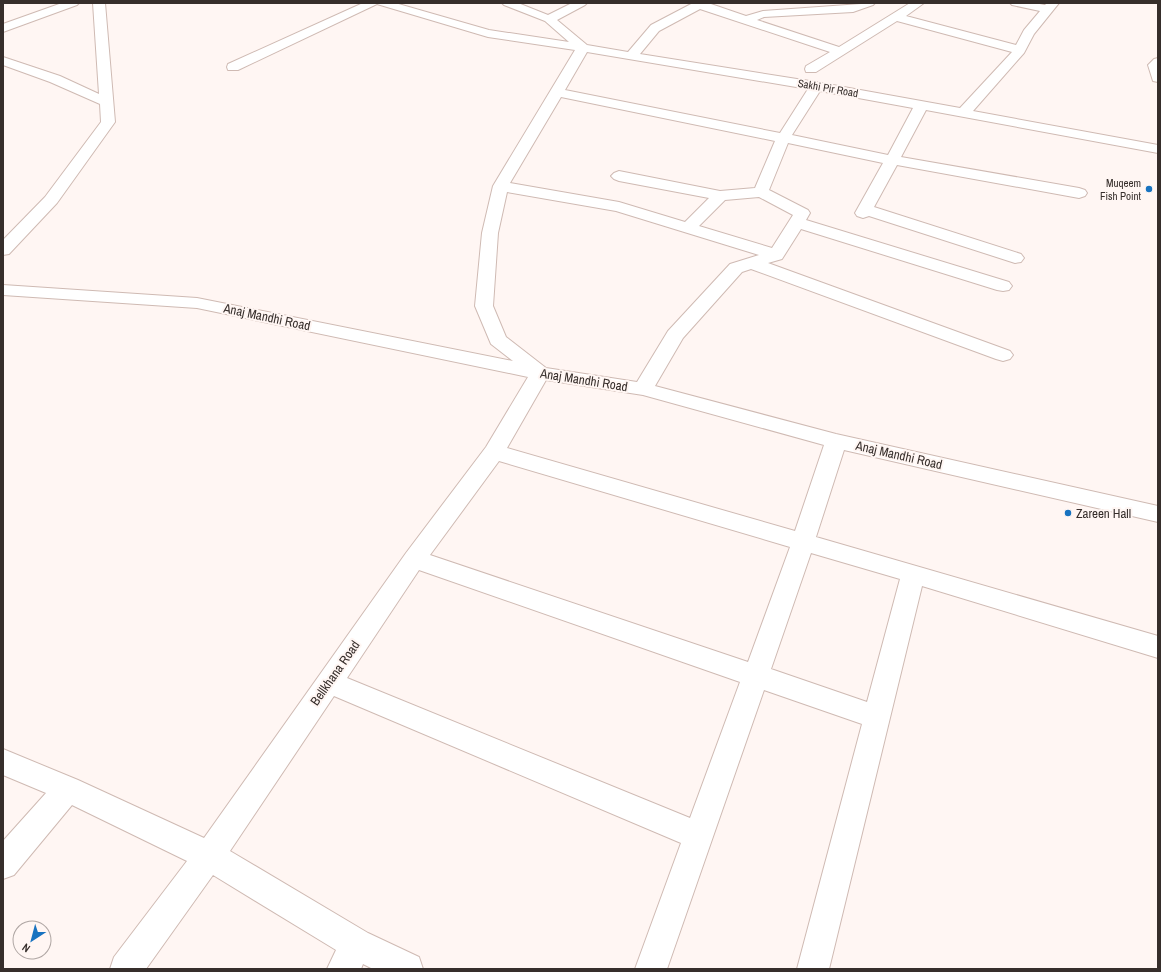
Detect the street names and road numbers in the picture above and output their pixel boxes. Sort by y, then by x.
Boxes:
street label: Sakhi Pir Road [797,76,859,100]
street label: Anaj Mandhi Road [221,299,312,335]
street label: Anaj Mandhi Road [538,365,629,395]
street label: Anaj Mandhi Road [853,437,944,473]
street label: Bellkhana Road [306,637,364,709]

